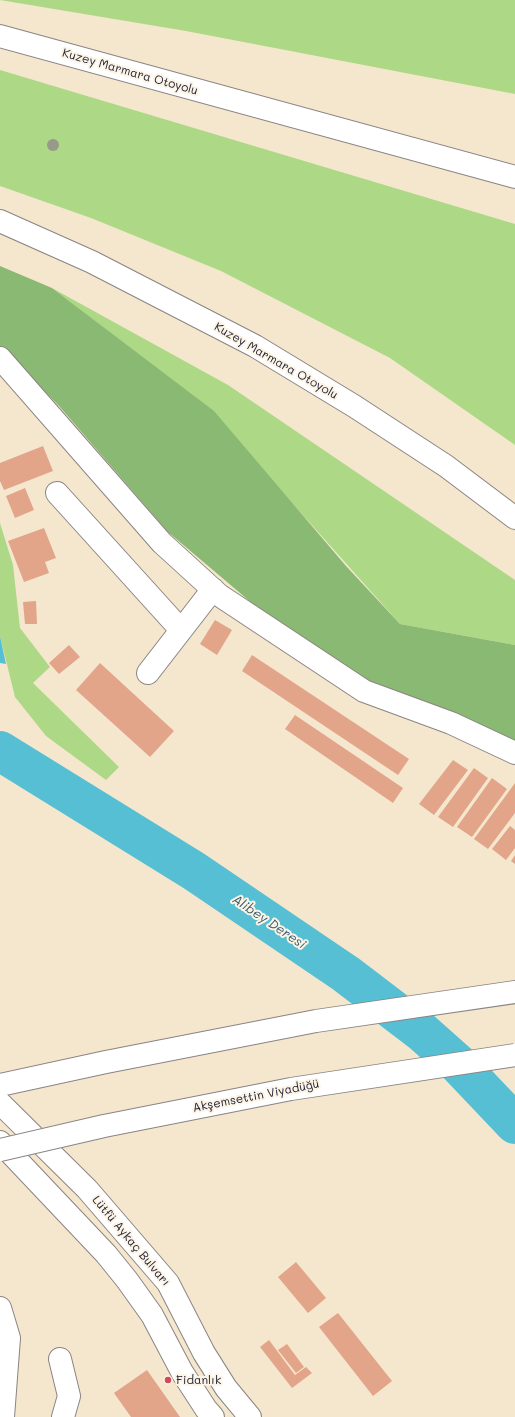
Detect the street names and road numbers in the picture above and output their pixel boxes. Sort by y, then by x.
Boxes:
street label: Kuzey Marmara Otoyolu [61,46,199,98]
street label: Kuzey Marmara Otoyolu [212,320,340,402]
street label: Akşemsettin Viyadüğü [192,1077,320,1115]
street label: Lütfü Aykaç Bulvarı [89,1193,173,1289]

